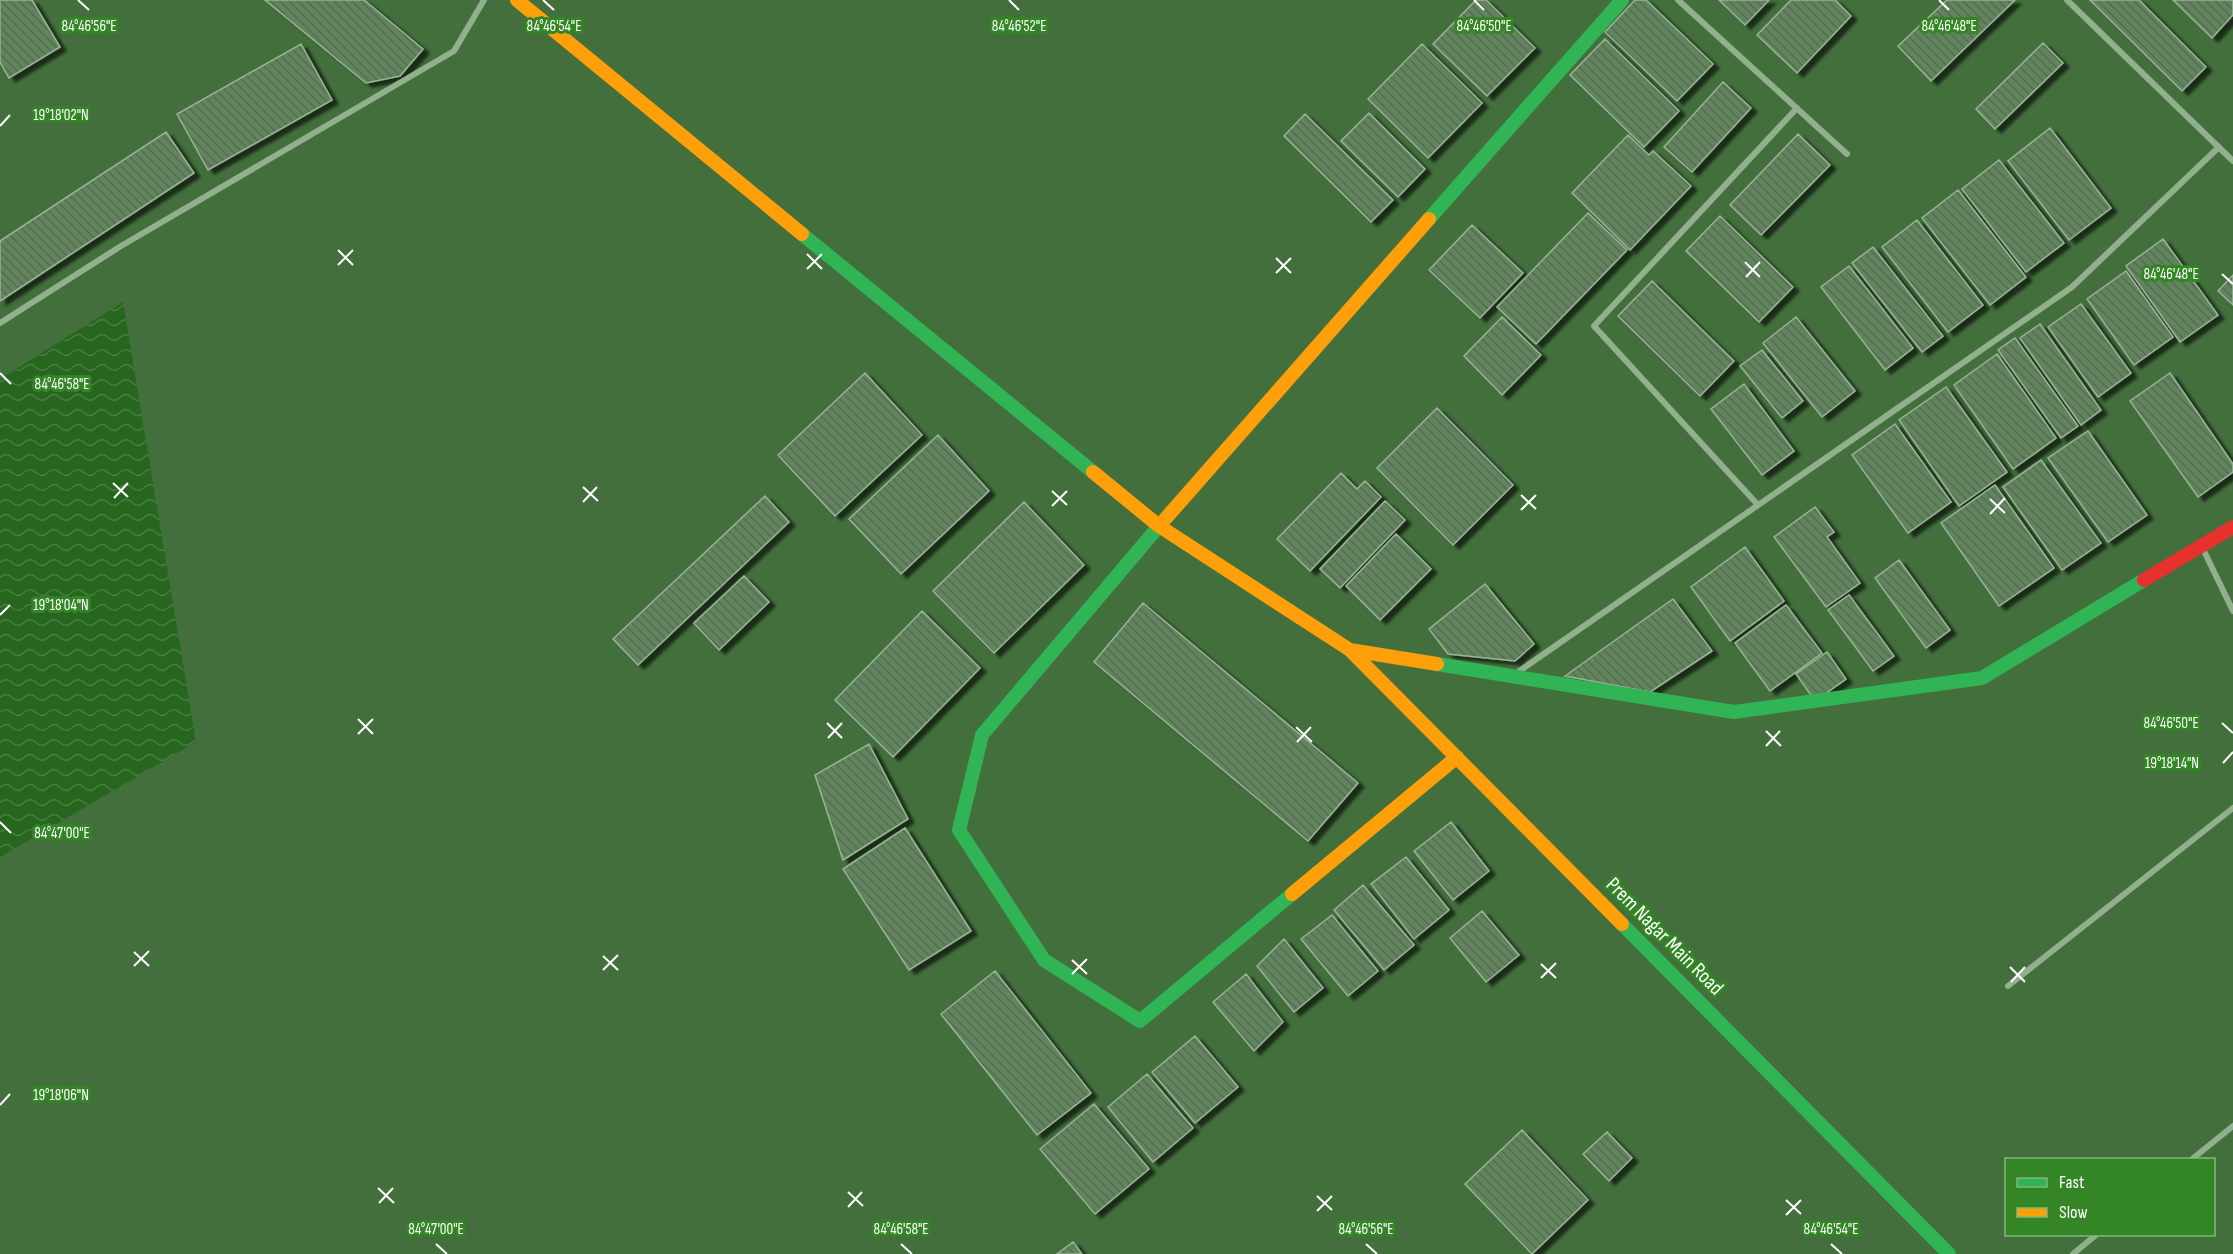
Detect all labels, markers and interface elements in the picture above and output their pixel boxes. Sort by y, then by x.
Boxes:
text: 84°46'56"E [61,17,117,36]
text: 84°46'54"E [527,17,581,36]
text: 84°46'52"E [992,17,1046,36]
text: 84°46'50"E [1456,17,1512,36]
text: 84°46'48"E [1921,17,1977,36]
text: 19°18'02"N [33,106,89,125]
text: 84°46'48"E [2143,265,2199,284]
text: 84°46'58"E [35,375,89,394]
text: 19°18'04"N [33,596,89,615]
text: 84°46'50"E [2143,714,2199,733]
text: 19°18'14"N [2145,754,2199,773]
text: 84°47'00"E [34,824,90,843]
street label: Prem Nagar Main Road [1601,872,1729,1000]
text: 19°18'06"N [33,1086,89,1105]
legend [2005,1158,2215,1236]
text: Fast [2059,1172,2085,1193]
text: Slow [2059,1202,2088,1223]
text: 84°47'00"E [408,1220,464,1239]
text: 84°46'58"E [874,1220,928,1239]
text: 84°46'56"E [1338,1220,1394,1239]
text: 84°46'54"E [1804,1220,1858,1239]

